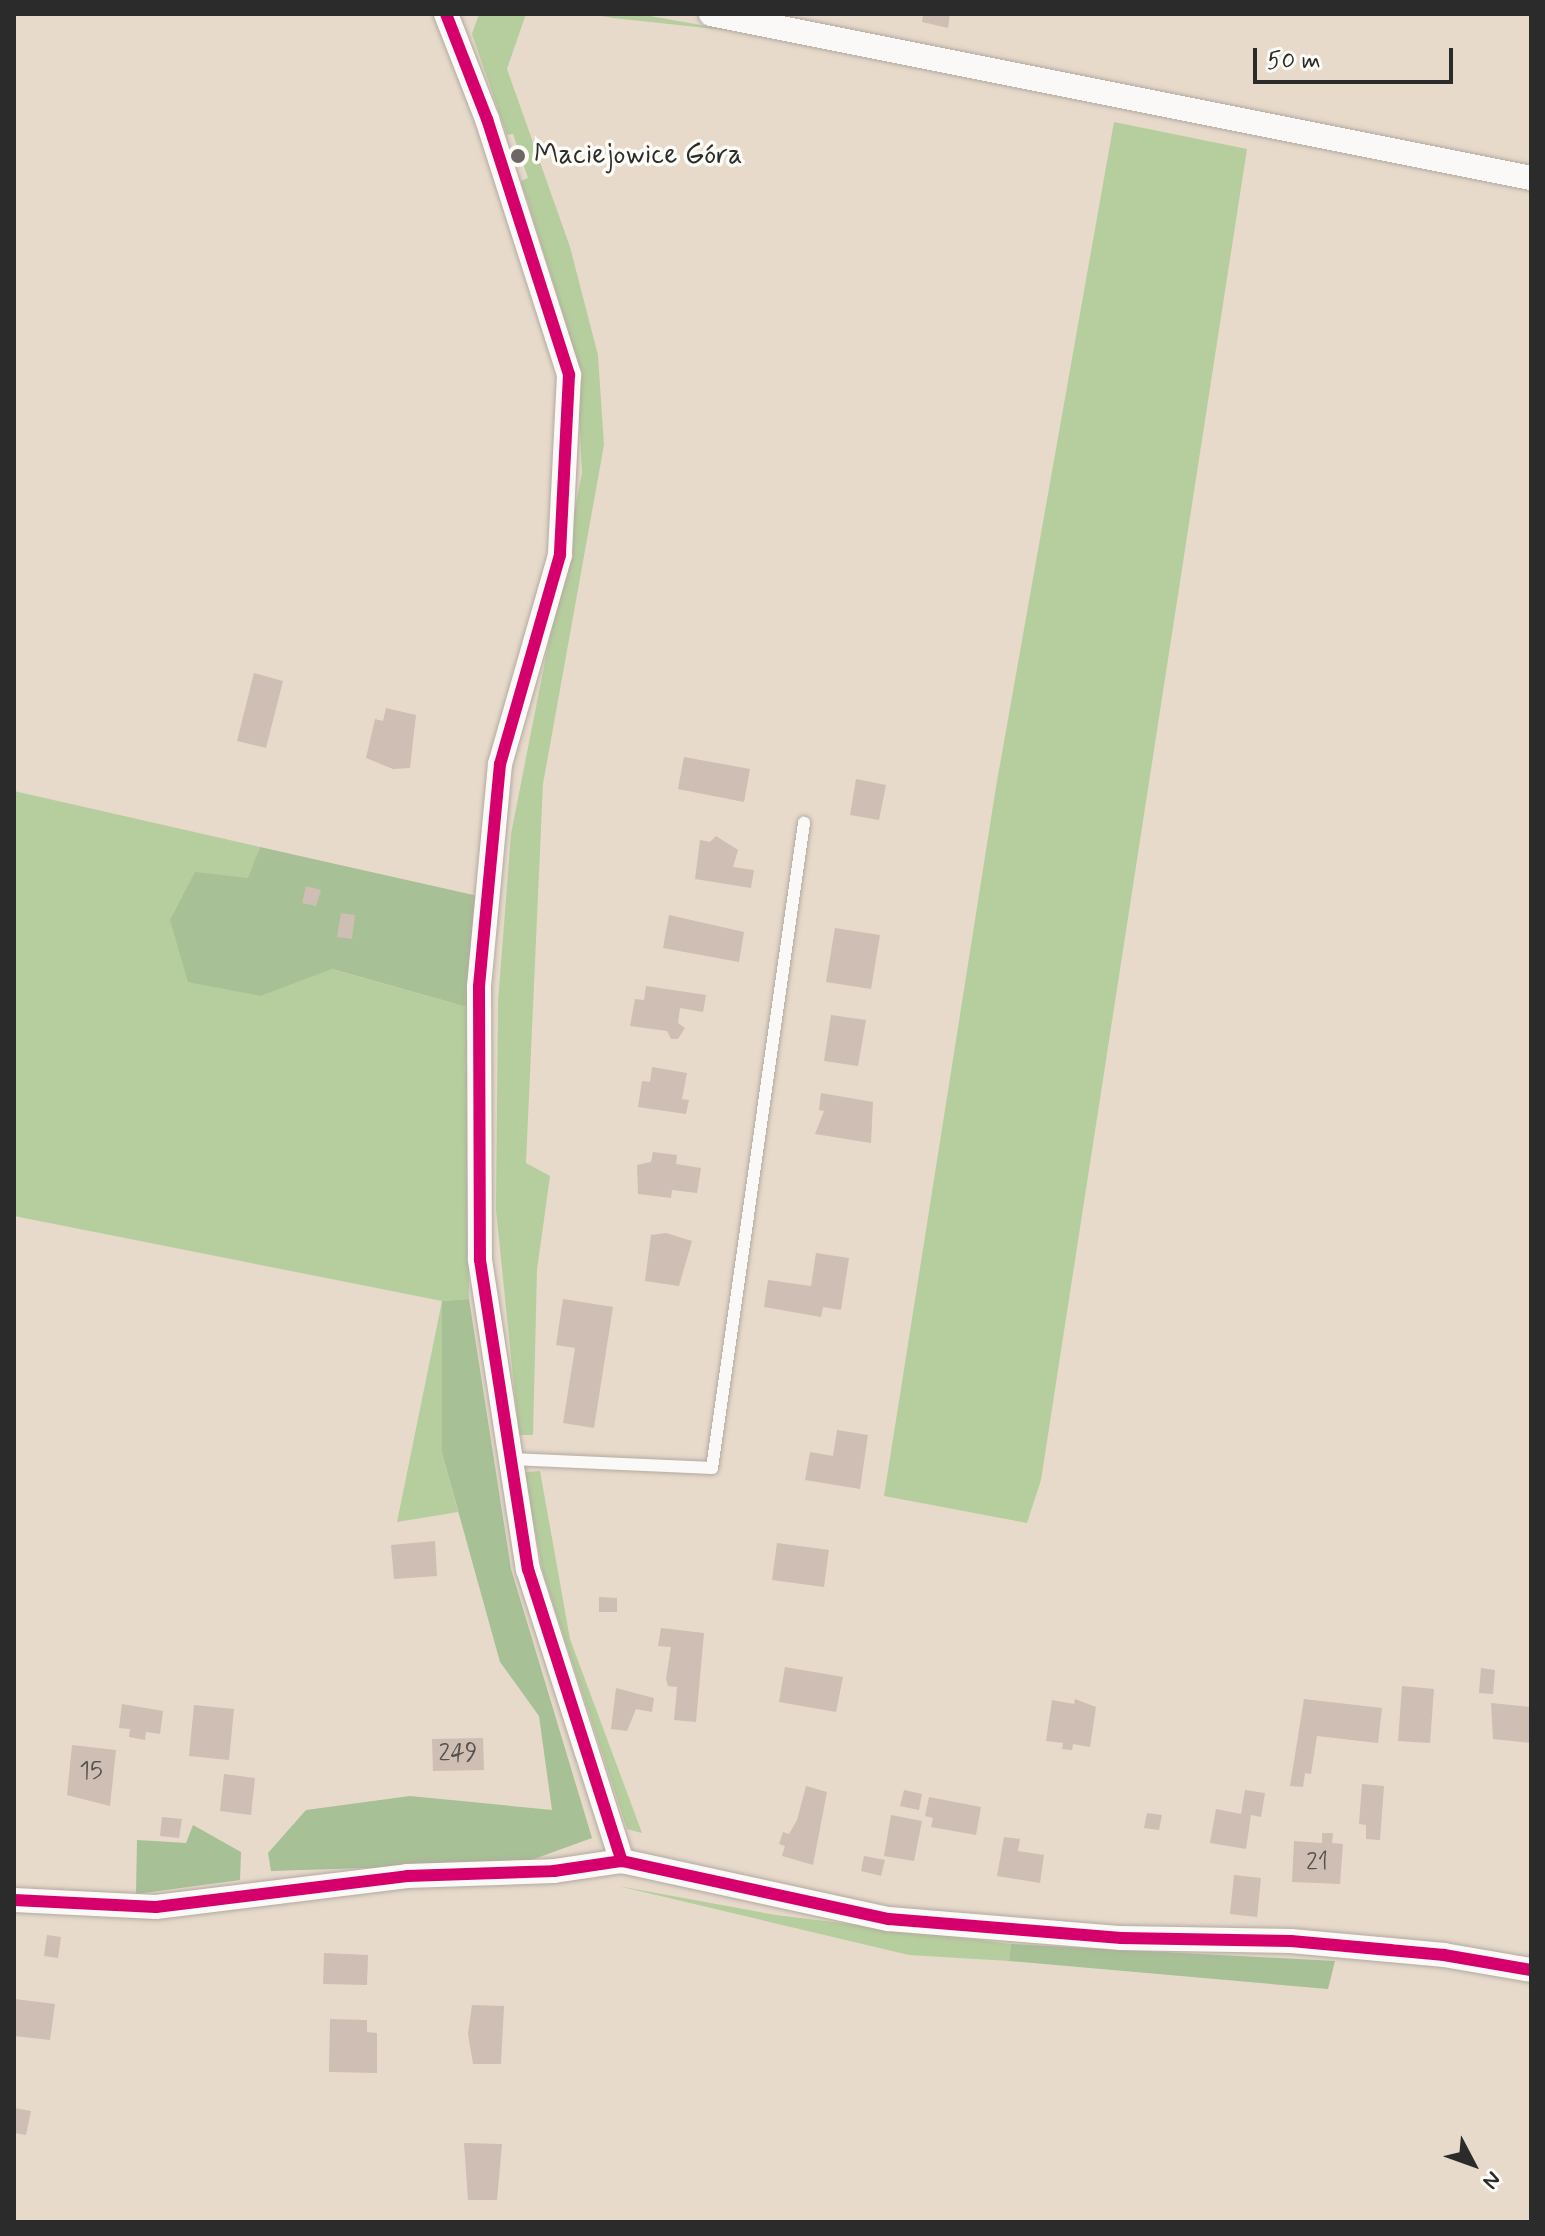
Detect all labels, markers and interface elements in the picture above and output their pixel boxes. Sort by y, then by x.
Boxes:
scale bar [1257,32,1457,82]
text: 50 m [1267,46,1321,77]
place label: Maciejowice Góra [534,139,742,173]
marker: Maciejowice Góra [509,147,527,165]
house number: 249 [439,1740,477,1768]
house number: 15 [79,1758,103,1786]
house number: 21 [1306,1849,1328,1877]
north arrow [1433,2124,1513,2204]
text: N [1476,2165,1506,2194]

